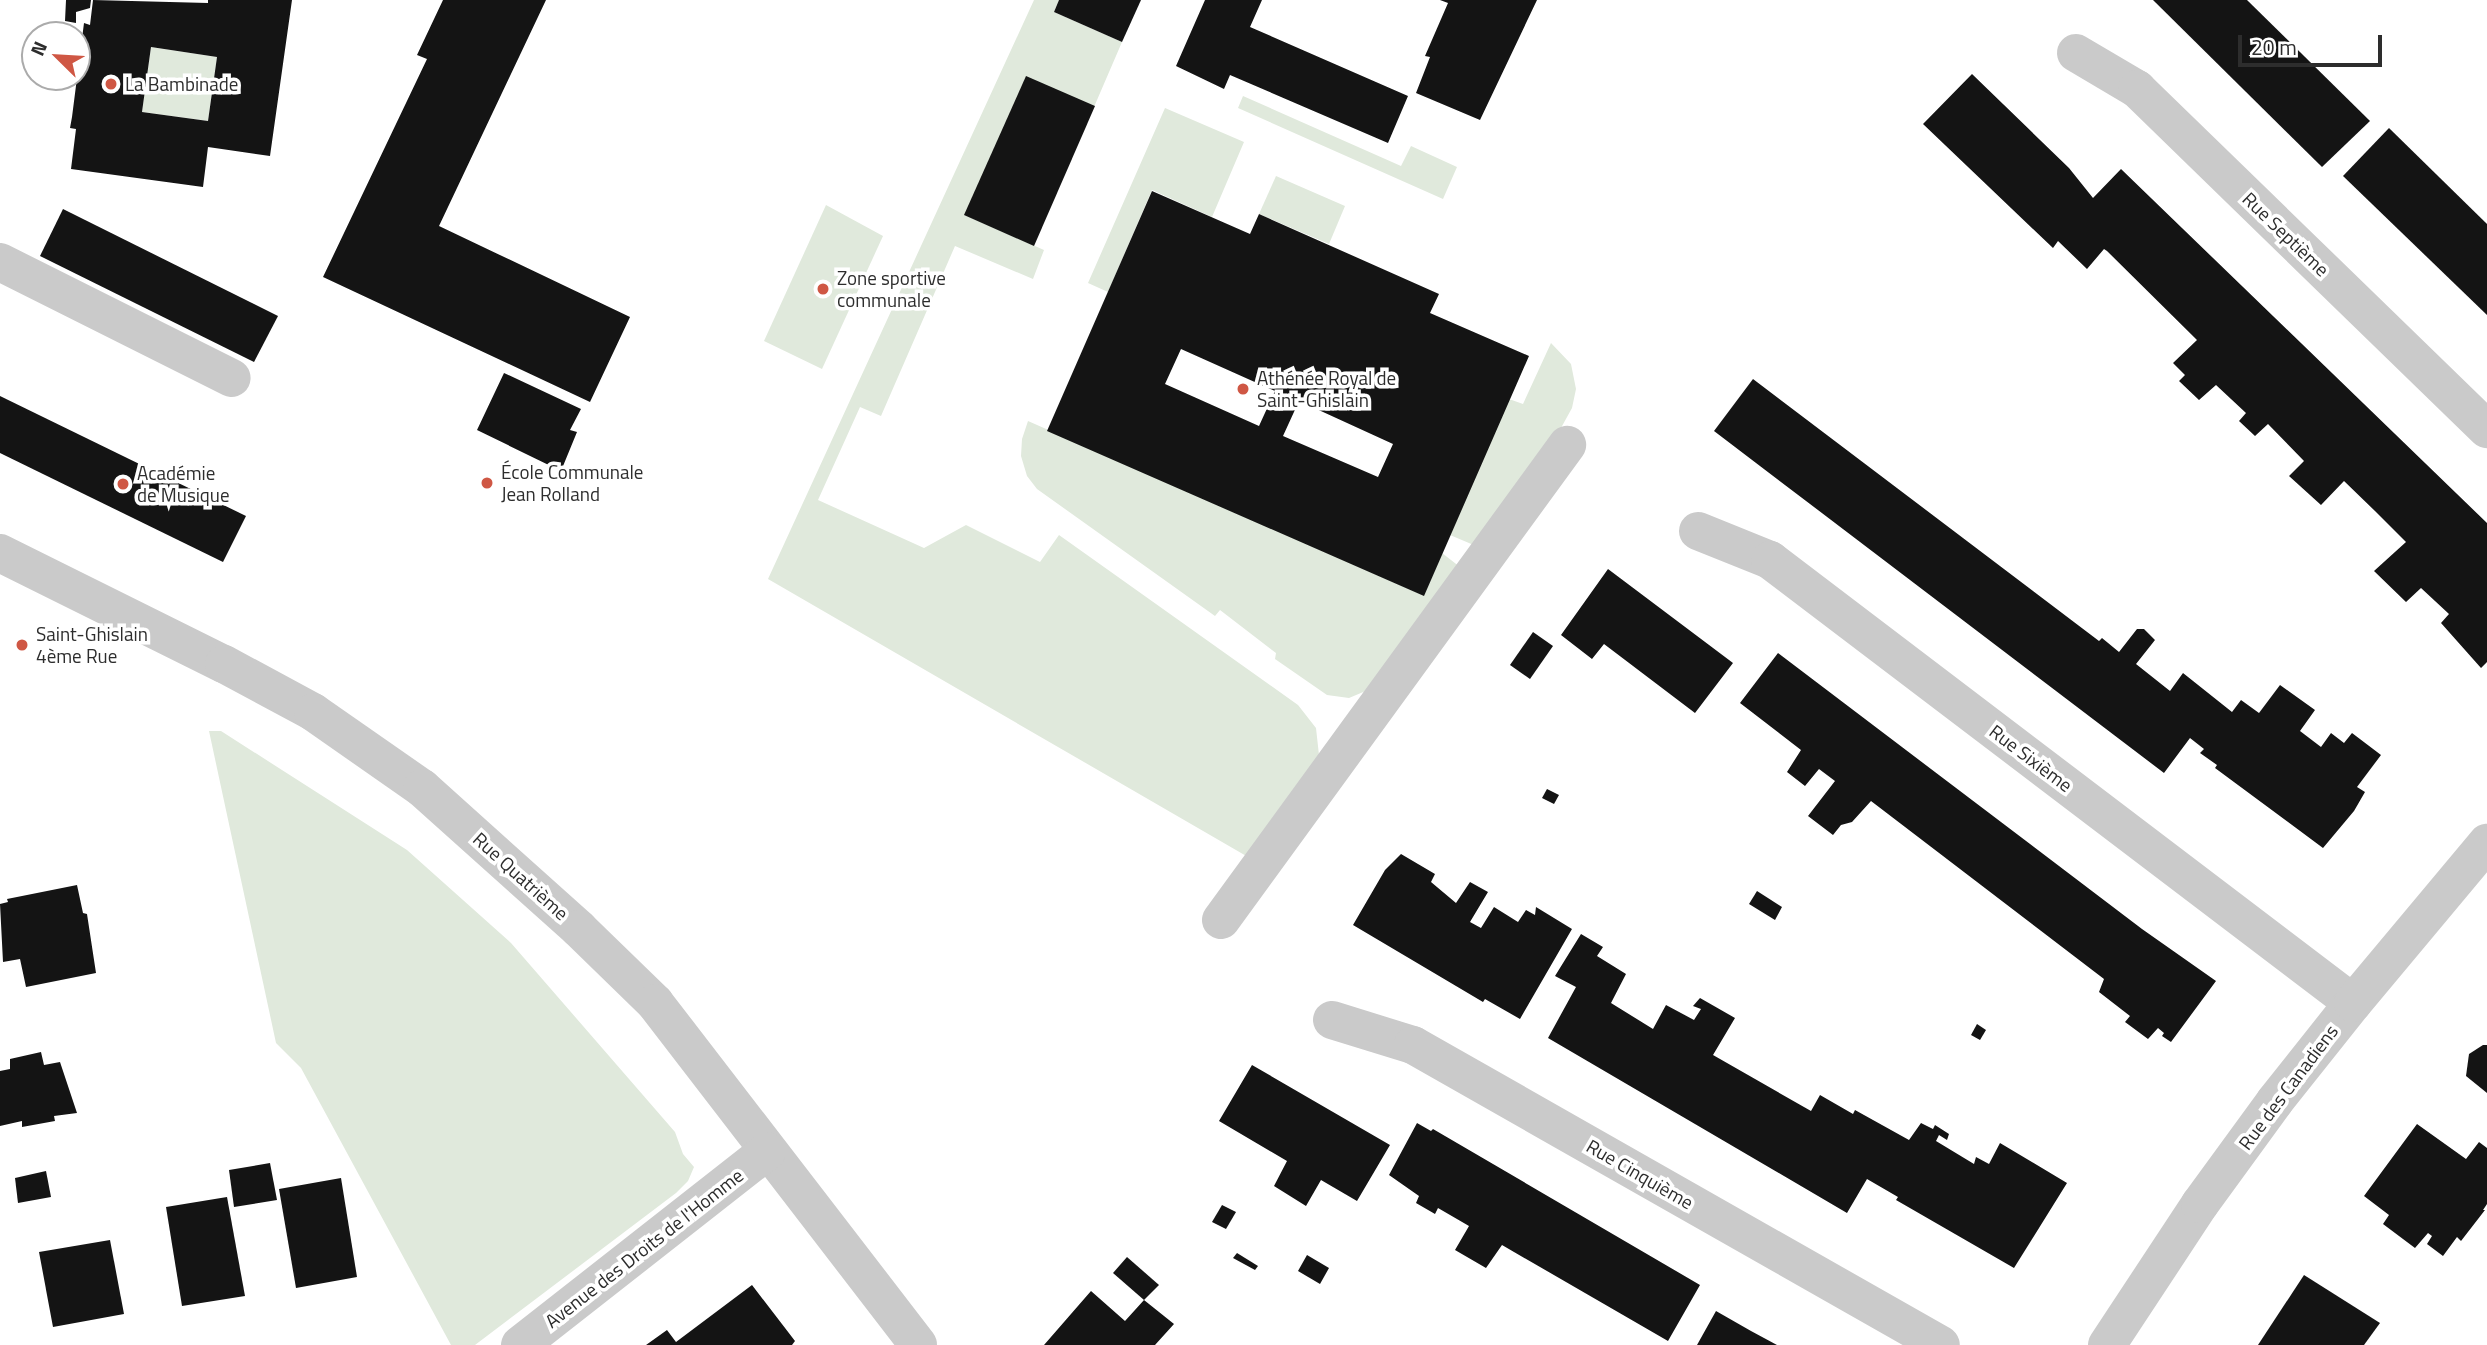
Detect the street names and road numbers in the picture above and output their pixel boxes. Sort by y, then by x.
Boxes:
street label: Rue Septième [2238,187,2334,281]
street label: Rue Sixième [1985,719,2077,797]
street label: Rue Quatrième [469,827,573,925]
street label: Rue des Canadiens [2234,1020,2342,1154]
street label: Rue Cinquième [1583,1134,1697,1214]
street label: Avenue des Droits de l'Homme [540,1164,748,1332]

